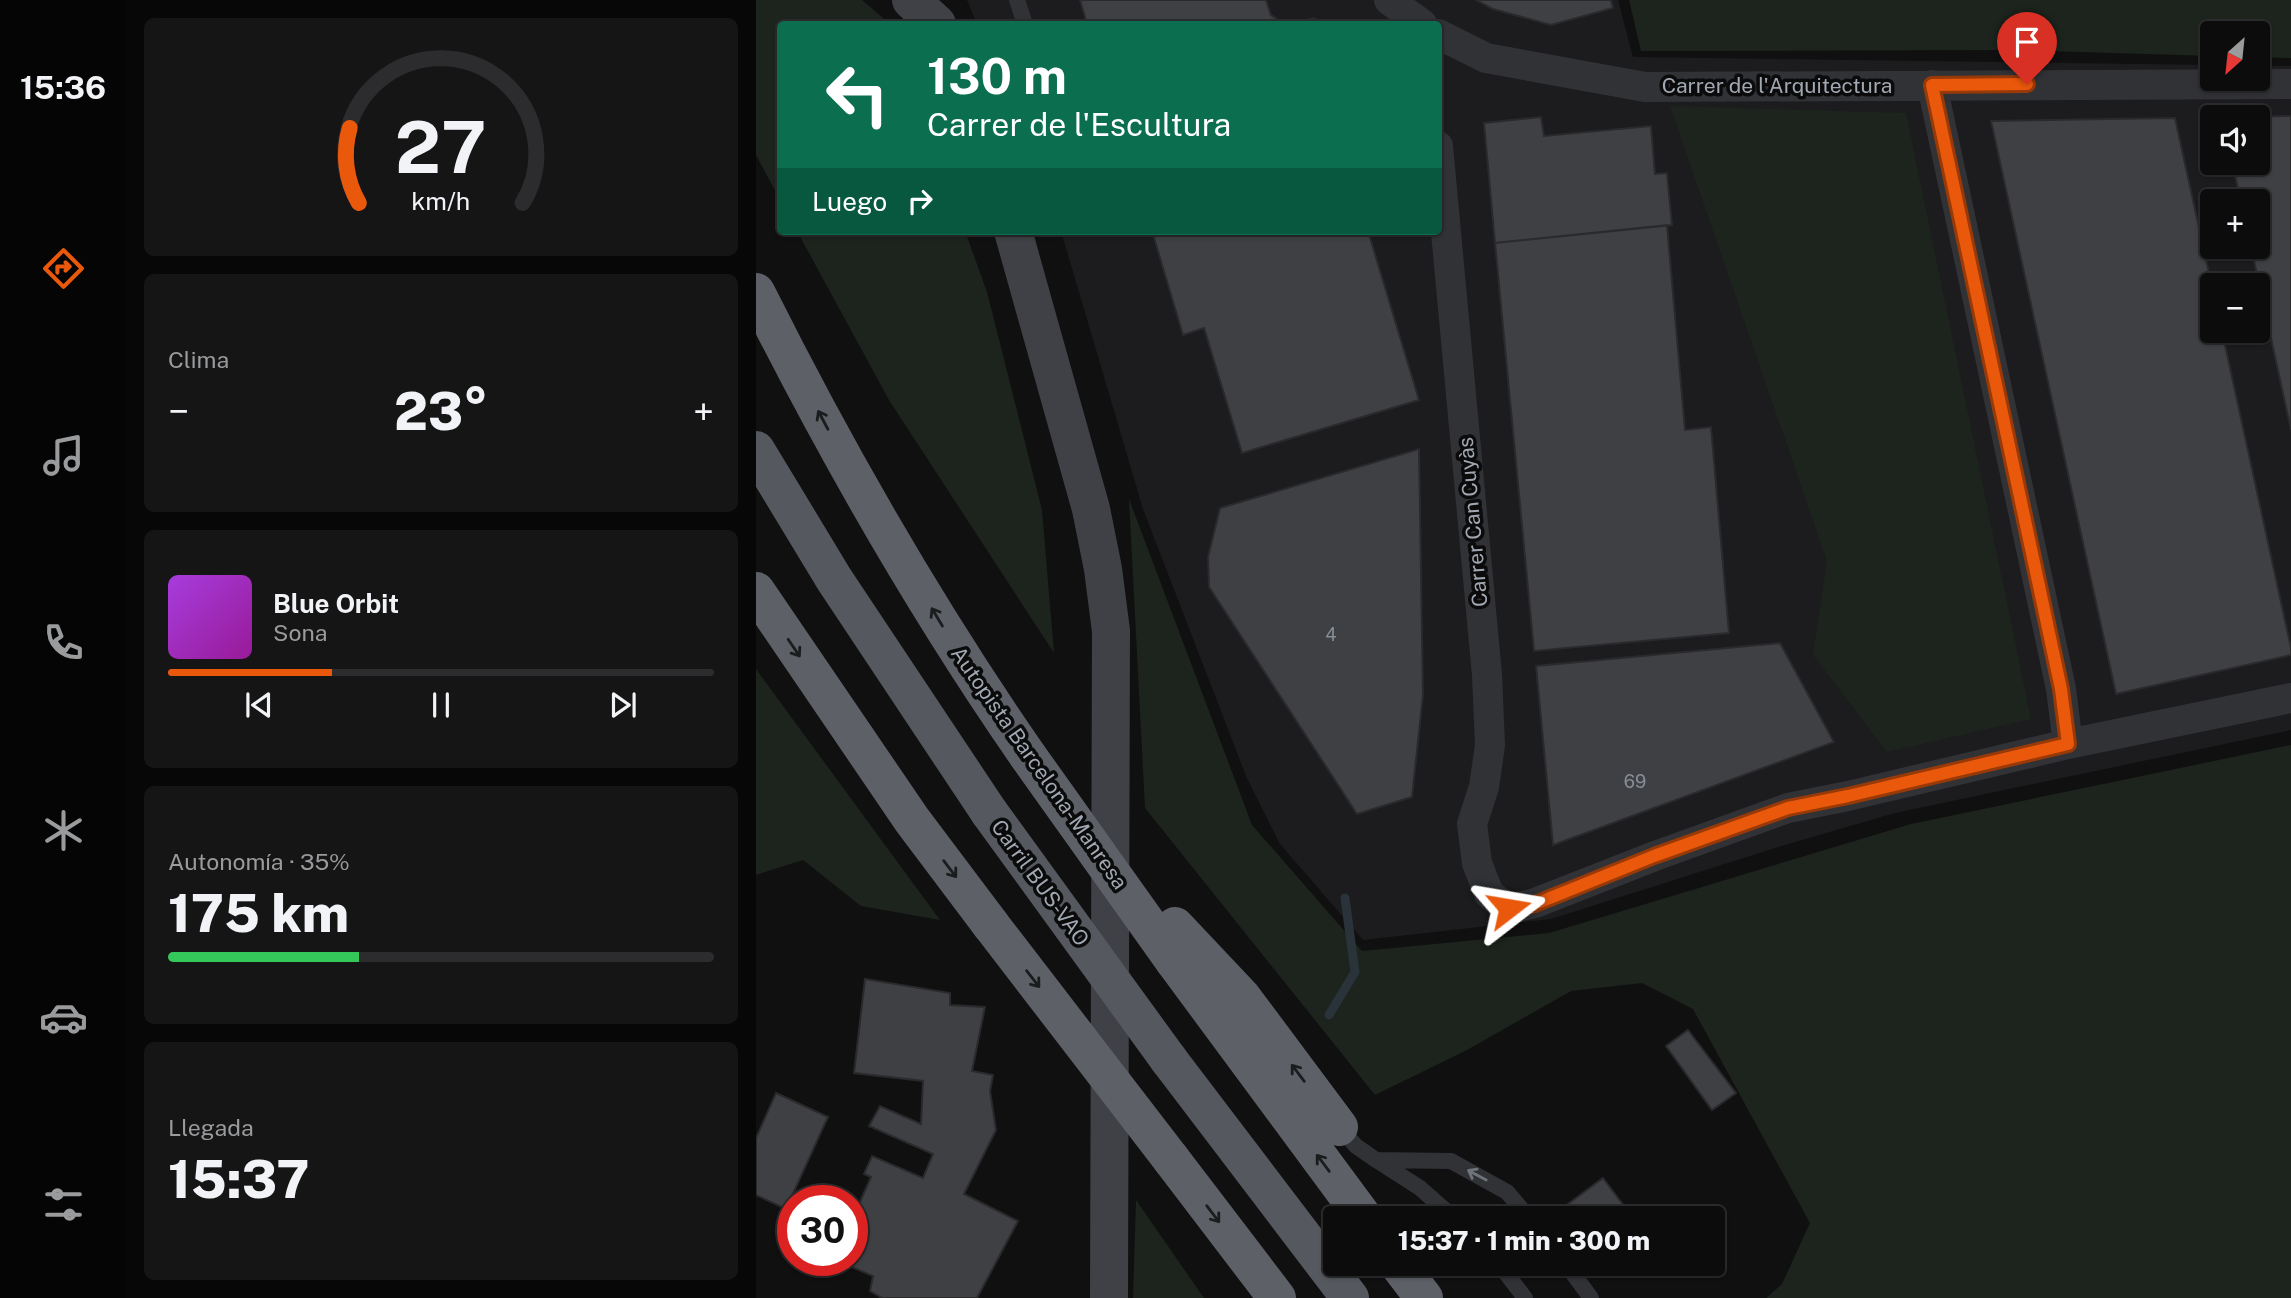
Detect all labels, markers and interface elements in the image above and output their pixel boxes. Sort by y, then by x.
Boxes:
pin [1997,12.0,2057,84]
north arrow [2200,21,2270,91]
map controls [2200,21,2270,343]
icon: arrive [2008,23,2046,61]
text: 130 m [927,47,1067,105]
icon: left [812,49,903,140]
text: 15:36 [20,69,106,106]
street label: Carrer de l'Arquitectura [1662,73,1892,98]
text: 27 [395,104,487,189]
button: sound [2200,105,2270,175]
text: Carrer de l'Escultura [927,106,1231,143]
icon: right [901,182,939,220]
text: km/h [412,186,470,216]
text: Luego [812,186,887,217]
button: + [2200,189,2270,259]
icon: directions [39,244,88,293]
button: − [2200,273,2270,343]
text: Clima [168,346,229,373]
text: 23° [394,381,488,442]
text: − [168,389,189,434]
text: + [693,389,714,434]
one-way arrow [816,410,830,431]
icon: music [39,431,88,480]
street label: Carrer Can Cuyàs [1453,436,1492,608]
text: Blue Orbit [273,588,399,619]
one-way arrow [929,608,943,628]
icon: phone [39,618,88,667]
text: Sona [273,619,327,646]
house number: 4 [1325,624,1337,645]
one-way arrow [787,638,801,657]
street label: Autopista Barcelona-Manresa [946,642,1133,894]
icon: previous [240,686,278,724]
icon: pause [422,686,460,724]
icon: next [604,686,642,724]
house number: 69 [1624,771,1646,792]
icon: climate [39,806,88,855]
street label: Carril BUS-VAO [986,815,1095,951]
text: Autonomía · 35% [168,848,350,875]
one-way arrow [942,860,957,878]
position arrow [1472,871,1546,945]
text: 175 km [168,883,349,944]
one-way arrow [1025,970,1040,989]
icon: car [39,993,88,1042]
one-way arrow [1290,1064,1305,1082]
text: Llegada [168,1114,254,1141]
text: 15:37 [168,1149,310,1210]
one-way arrow [1316,1154,1331,1173]
one-way arrow [1467,1168,1488,1182]
icon: filters [39,1180,88,1229]
speed limit sign: 30 [777,1185,868,1276]
one-way arrow [1205,1204,1220,1223]
text: 15:37 · 1 min · 300 m [1398,1225,1650,1256]

